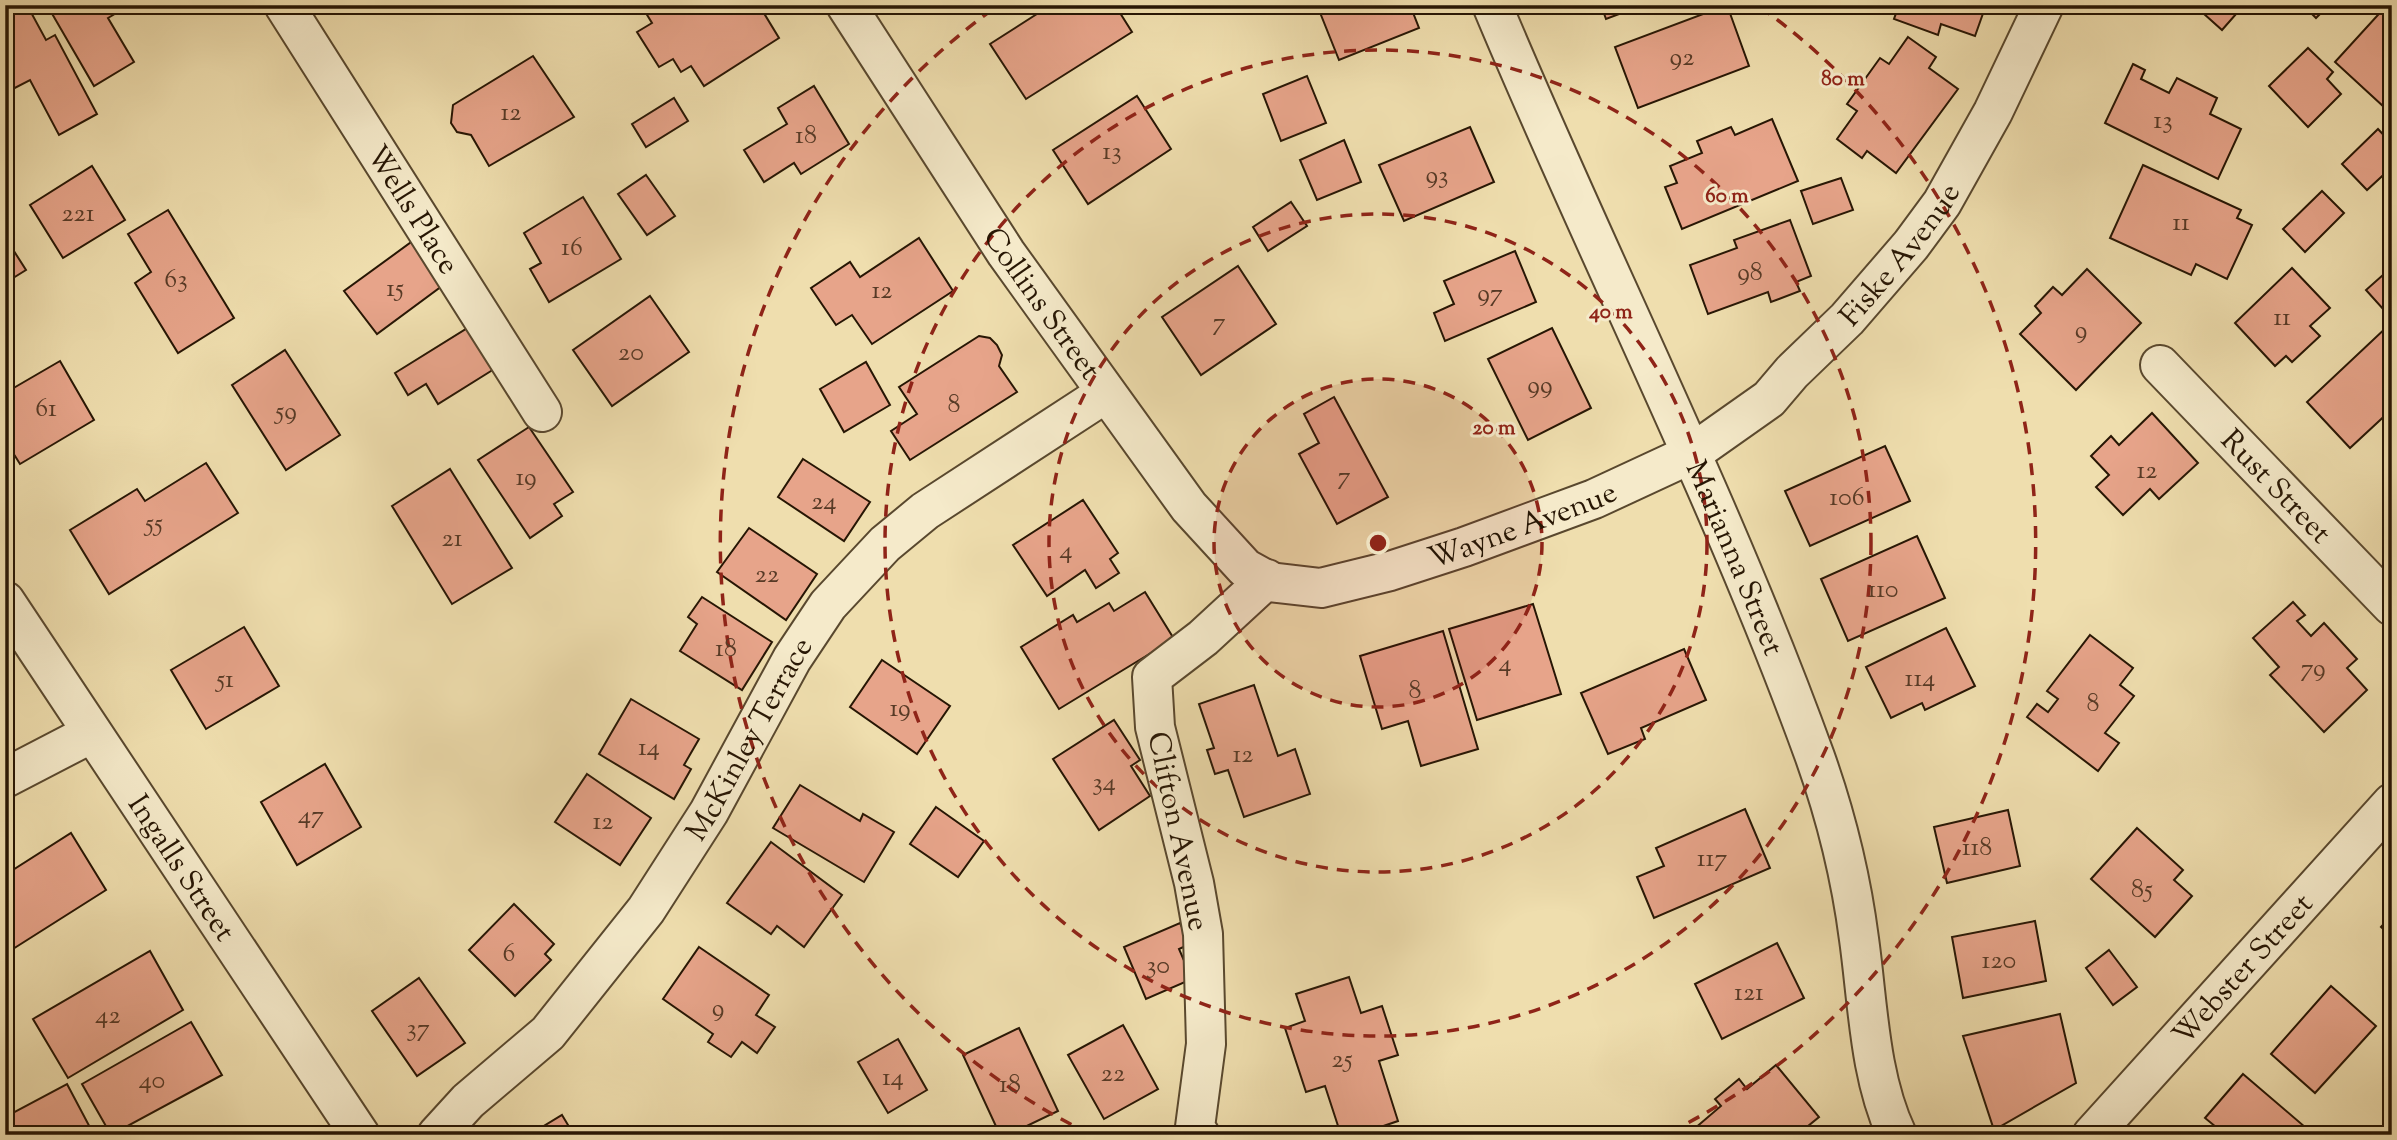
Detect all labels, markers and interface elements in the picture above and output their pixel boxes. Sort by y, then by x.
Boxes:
house number: 92 [1670,40,1694,77]
text: 80 m [1821,65,1865,95]
house number: 12 [500,95,522,132]
house number: 13 [2153,103,2173,140]
house number: 18 [795,118,817,155]
house number: 13 [1102,134,1122,171]
street label: Wells Place [354,138,469,284]
house number: 93 [1425,158,1449,195]
street label: Fiske Avenue [1831,176,1973,337]
text: 60 m [1705,182,1749,212]
house number: 221 [61,196,95,233]
house number: 11 [2172,205,2190,242]
street label: Collins Street [971,220,1110,390]
house number: 16 [561,230,583,267]
house number: 98 [1737,255,1763,292]
house number: 63 [164,262,188,299]
house number: 15 [386,271,404,308]
house number: 12 [871,273,893,310]
house number: 97 [1477,276,1503,313]
text: 40 m [1588,298,1633,328]
house number: 11 [2273,300,2291,337]
house number: 7 [1212,305,1226,342]
house number: 9 [2075,313,2087,350]
house number: 20 [618,335,644,372]
house number: 99 [1527,368,1553,405]
house number: 8 [947,387,961,424]
house number: 61 [35,391,57,428]
house number: 59 [273,394,297,431]
text: 20 m [1473,414,1516,444]
street label: Rust Street [2209,421,2340,555]
house number: 12 [2136,453,2158,490]
street label: Marianna Street [1673,454,1793,662]
house number: 7 [1337,459,1351,496]
house number: 19 [515,460,537,497]
street label: Wayne Avenue [1423,472,1625,581]
house number: 106 [1829,480,1865,517]
house number: 24 [811,484,837,521]
house number: 55 [143,506,163,543]
house number: 21 [441,521,463,558]
centre of rings [1366,531,1390,555]
house number: 4 [1059,533,1073,570]
house number: 22 [755,557,779,594]
house number: 110 [1867,572,1899,609]
street label: McKinley Terrace [676,629,825,851]
house number: 18 [715,631,737,668]
house number: 4 [1498,646,1512,683]
house number: 79 [2300,651,2326,688]
house number: 114 [1905,661,1935,698]
house number: 51 [214,662,234,699]
house number: 8 [1408,673,1422,710]
house number: 8 [2086,686,2100,723]
house number: 19 [889,691,911,728]
street label: Clifton Avenue [1134,728,1219,935]
house number: 14 [638,730,660,767]
house number: 12 [1232,737,1254,774]
house number: 34 [1092,765,1116,802]
street label: Ingalls Street [116,787,245,951]
house number: 47 [298,798,324,835]
house number: 12 [592,804,614,841]
house number: 118 [1962,830,1992,867]
house number: 117 [1697,841,1727,878]
house number: 85 [2131,872,2153,909]
street label: Webster Street [2164,885,2324,1056]
house number: 6 [503,936,515,973]
house number: 120 [1982,943,2016,980]
house number: 30 [1146,948,1170,985]
house number: 121 [1734,975,1764,1012]
house number: 9 [712,991,724,1028]
house number: 42 [95,998,121,1035]
house number: 37 [406,1011,430,1048]
house number: 25 [1331,1042,1353,1079]
house number: 22 [1101,1056,1125,1093]
house number: 14 [882,1060,904,1097]
house number: 40 [139,1063,165,1100]
house number: 18 [999,1067,1021,1104]

